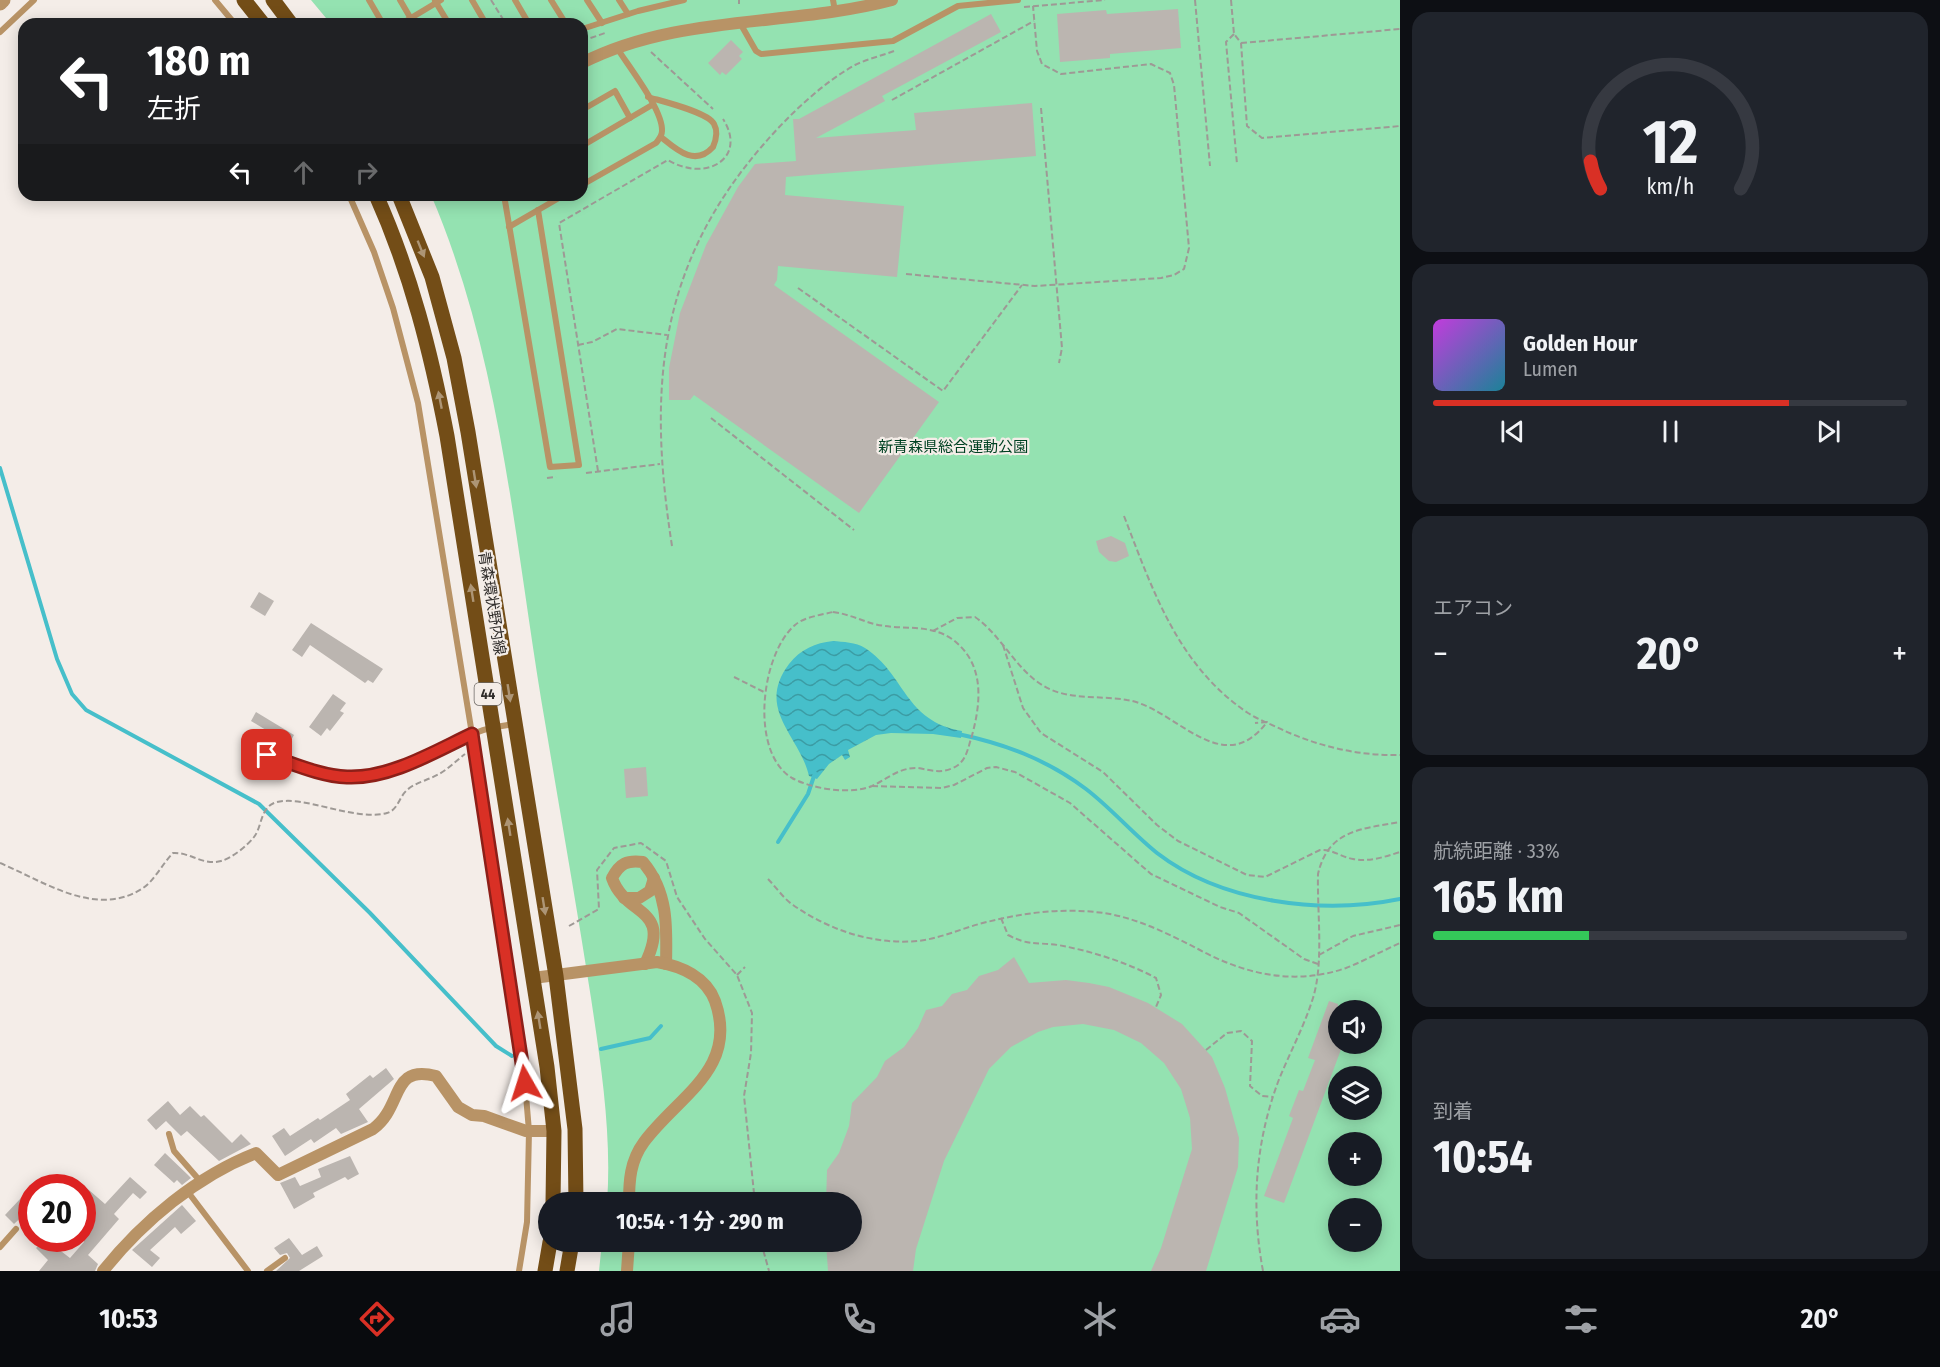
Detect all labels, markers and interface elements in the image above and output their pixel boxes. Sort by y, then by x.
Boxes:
text: 180 m [147,36,251,86]
icon: left [48,42,126,120]
text: 左折 [147,93,201,125]
text: 12 [1642,105,1698,180]
icon: left [224,156,257,189]
icon: ahead [287,156,320,189]
icon: right [350,156,383,189]
text: km/h [1646,174,1694,200]
one-way arrow [416,241,426,259]
text: Golden Hour [1523,330,1637,357]
text: Lumen [1523,357,1578,381]
one-way arrow [435,391,444,410]
icon: previous [1496,415,1529,448]
icon: pause [1654,415,1687,448]
icon: next [1812,415,1845,448]
park label: 新青森県総合運動公園 [878,438,1028,456]
one-way arrow [471,470,480,489]
street label: 青森環状野内線 [475,550,509,656]
one-way arrow [467,583,476,602]
text: エアコン [1433,596,1513,620]
text: 20° [1637,627,1703,681]
text: − [1433,634,1448,674]
text: + [1892,634,1907,674]
road number: 44 [474,683,502,705]
one-way arrow [505,683,514,702]
pin [241,729,292,780]
icon: arrive [250,738,283,771]
one-way arrow [504,817,513,836]
text: 航続距離 · 33% [1433,839,1560,863]
text: 165 km [1433,870,1564,924]
one-way arrow [540,896,549,915]
map controls [1328,1000,1382,1252]
button: sound [1328,1000,1382,1054]
one-way arrow [535,1010,544,1029]
position arrow [493,1051,557,1115]
button: layers [1328,1066,1382,1120]
text: 到着 [1433,1099,1473,1123]
text: 10:54 [1433,1130,1533,1184]
button: + [1328,1132,1382,1186]
speed limit sign: 20 [18,1174,96,1252]
button: − [1328,1198,1382,1252]
text: 10:54 · 1 分 · 290 m [616,1208,784,1235]
icon: directions [356,1298,398,1340]
icon: music [597,1298,639,1340]
icon: phone [838,1298,880,1340]
icon: climate [1079,1298,1121,1340]
icon: car [1319,1298,1361,1340]
icon: filters [1560,1298,1602,1340]
text: 10:53 [99,1303,158,1335]
text: 20° [1801,1303,1841,1335]

